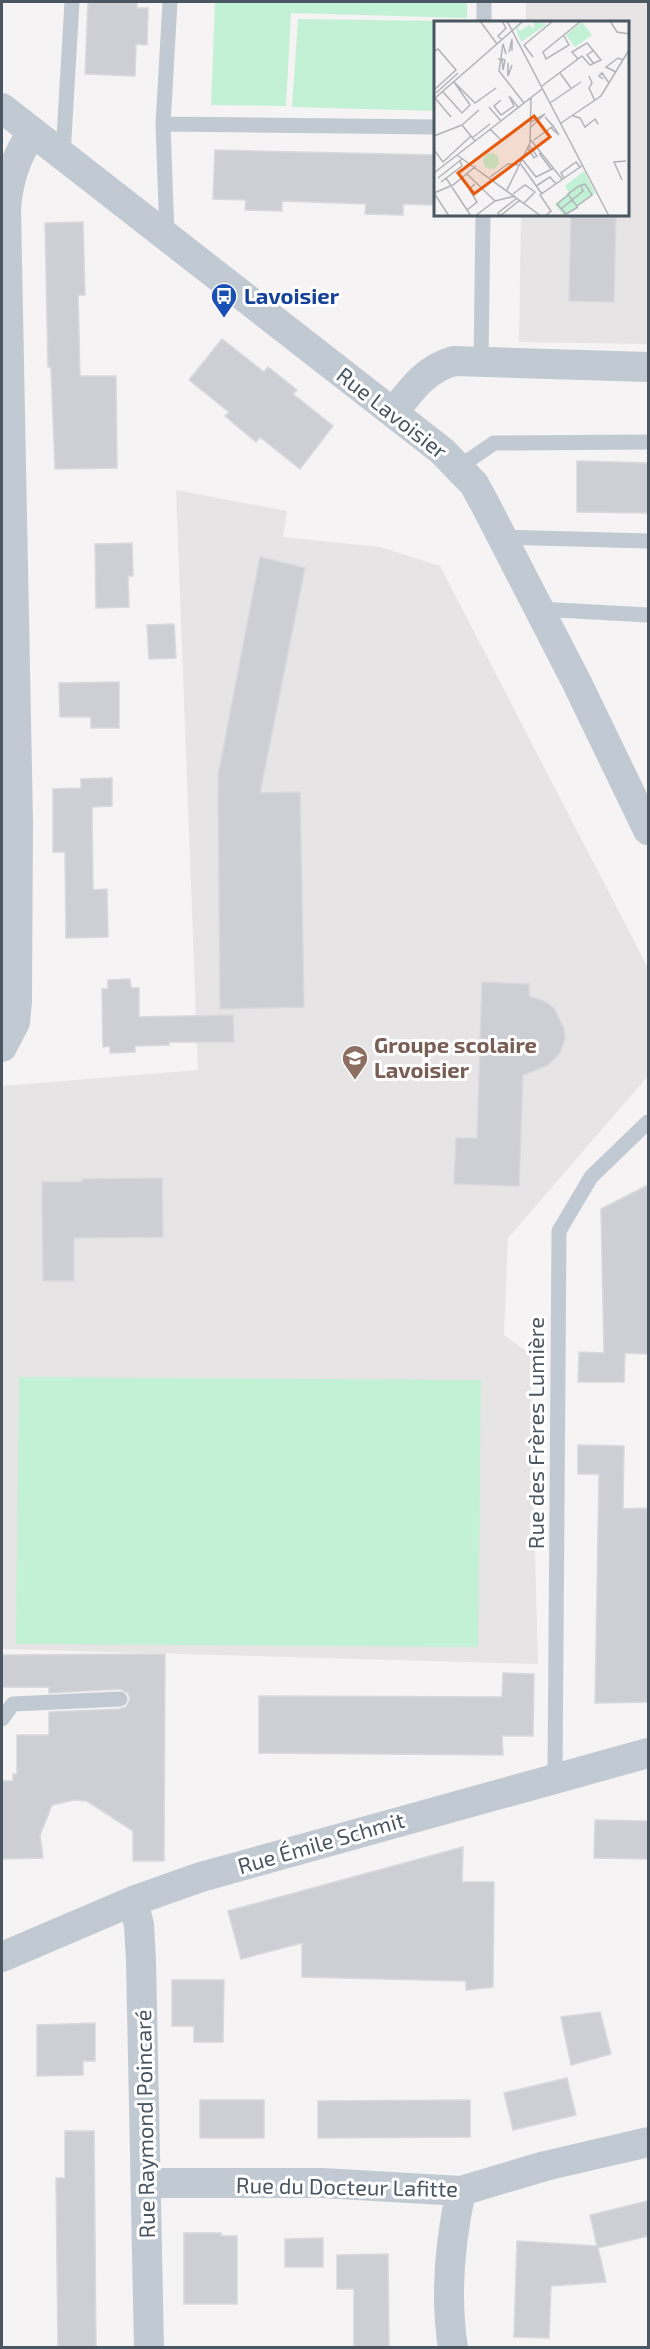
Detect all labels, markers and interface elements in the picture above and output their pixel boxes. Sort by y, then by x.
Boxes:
inset map [434,21,629,216]
bus stop icon: Lavoisier [209,281,239,319]
place label: Lavoisier [244,282,340,308]
street label: Rue Lavoisier [332,361,453,464]
place label: Groupe scolaire Lavoisier [374,1031,537,1082]
school or university icon: Groupe scolaire Lavoisier [340,1043,370,1081]
street label: Rue des Frères Lumière [522,1317,548,1549]
street label: Rue Émile Schmit [234,1806,407,1878]
street label: Rue Raymond Poincaré [129,2009,159,2239]
street label: Rue du Docteur Lafitte [236,2171,458,2201]

